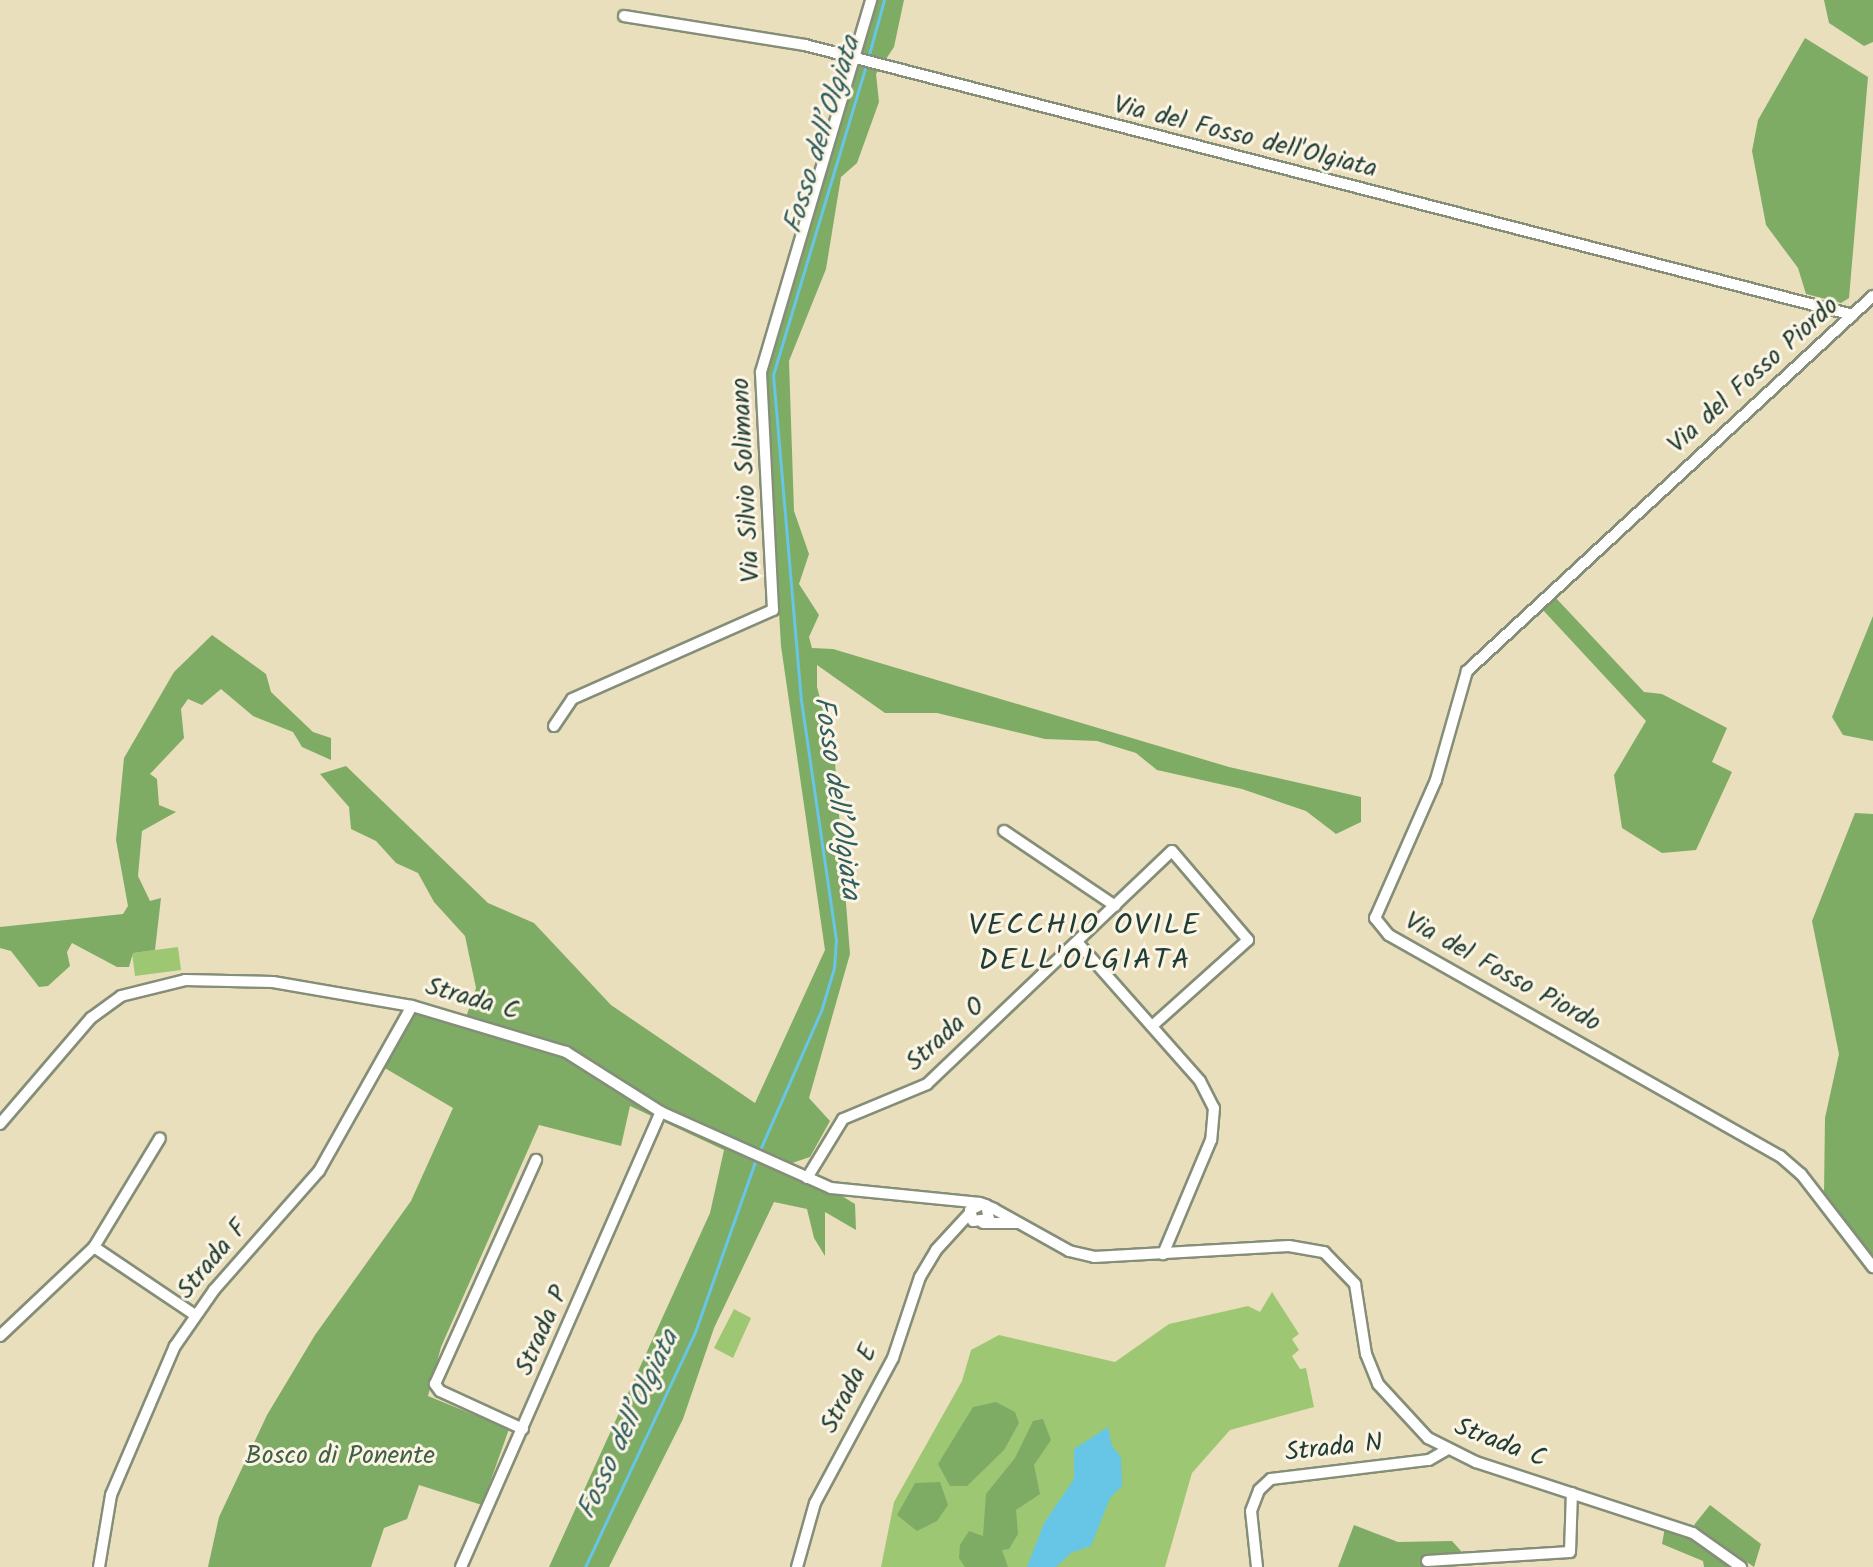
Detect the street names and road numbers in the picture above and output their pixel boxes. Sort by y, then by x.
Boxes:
street label: Via del Fosso dell'Olgiata [1110,90,1380,186]
street label: Via del Fosso Piordo [1662,291,1846,461]
street label: Via Silvio Solimano [726,377,768,583]
street label: Via del Fosso Piordo [1399,906,1605,1040]
street label: Strada C [422,972,522,1028]
street label: Strada O [900,991,992,1079]
street label: Strada F [171,1214,255,1306]
street label: Strada P [510,1282,576,1380]
street label: Strada E [814,1339,886,1439]
street label: Strada C [1450,1412,1550,1476]
street label: Strada N [1284,1428,1384,1470]

